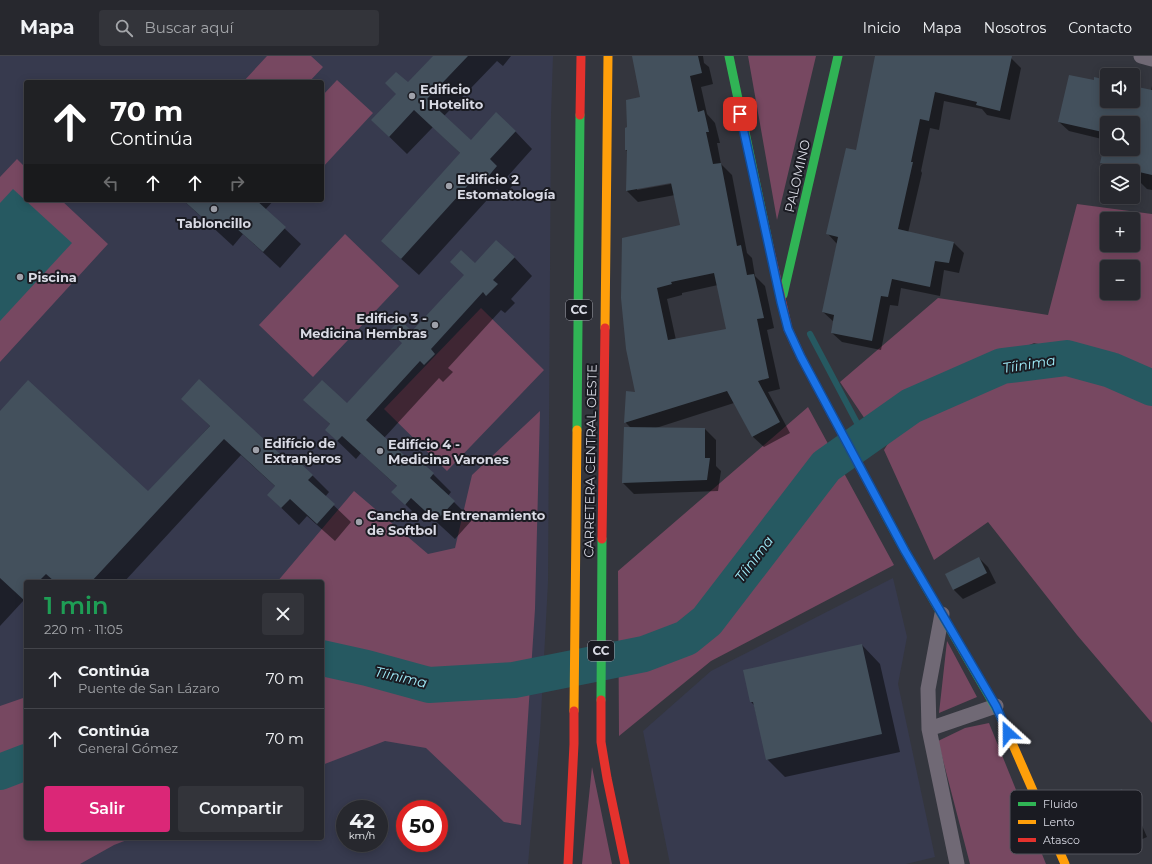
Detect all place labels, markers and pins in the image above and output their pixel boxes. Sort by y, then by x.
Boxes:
place label: Edificio 1 Hotelito [420,81,484,112]
marker: Edificio 1 Hotelito [407,91,417,101]
pin [723,97,757,131]
place label: Edificio 2 Estomatología [457,171,556,202]
marker: Edificio 2 Estomatología [444,181,454,191]
marker: Tabloncillo [209,204,219,214]
place label: Tabloncillo [177,215,251,231]
place label: Piscina [28,269,77,285]
marker: Piscina [15,272,25,282]
place label: Edificio 3 - Medicina Hembras [300,310,427,341]
marker: Edificio 3 - Medicina Hembras [430,320,440,330]
place label: Edifício de Extranjeros [264,435,341,466]
place label: Edifício 4 - Medicina Varones [388,436,509,467]
marker: Edifício de Extranjeros [251,445,261,455]
marker: Edifício 4 - Medicina Varones [375,446,385,456]
place label: Cancha de Entrenamiento de Softbol [367,507,546,538]
marker: Cancha de Entrenamiento de Softbol [354,517,364,527]

